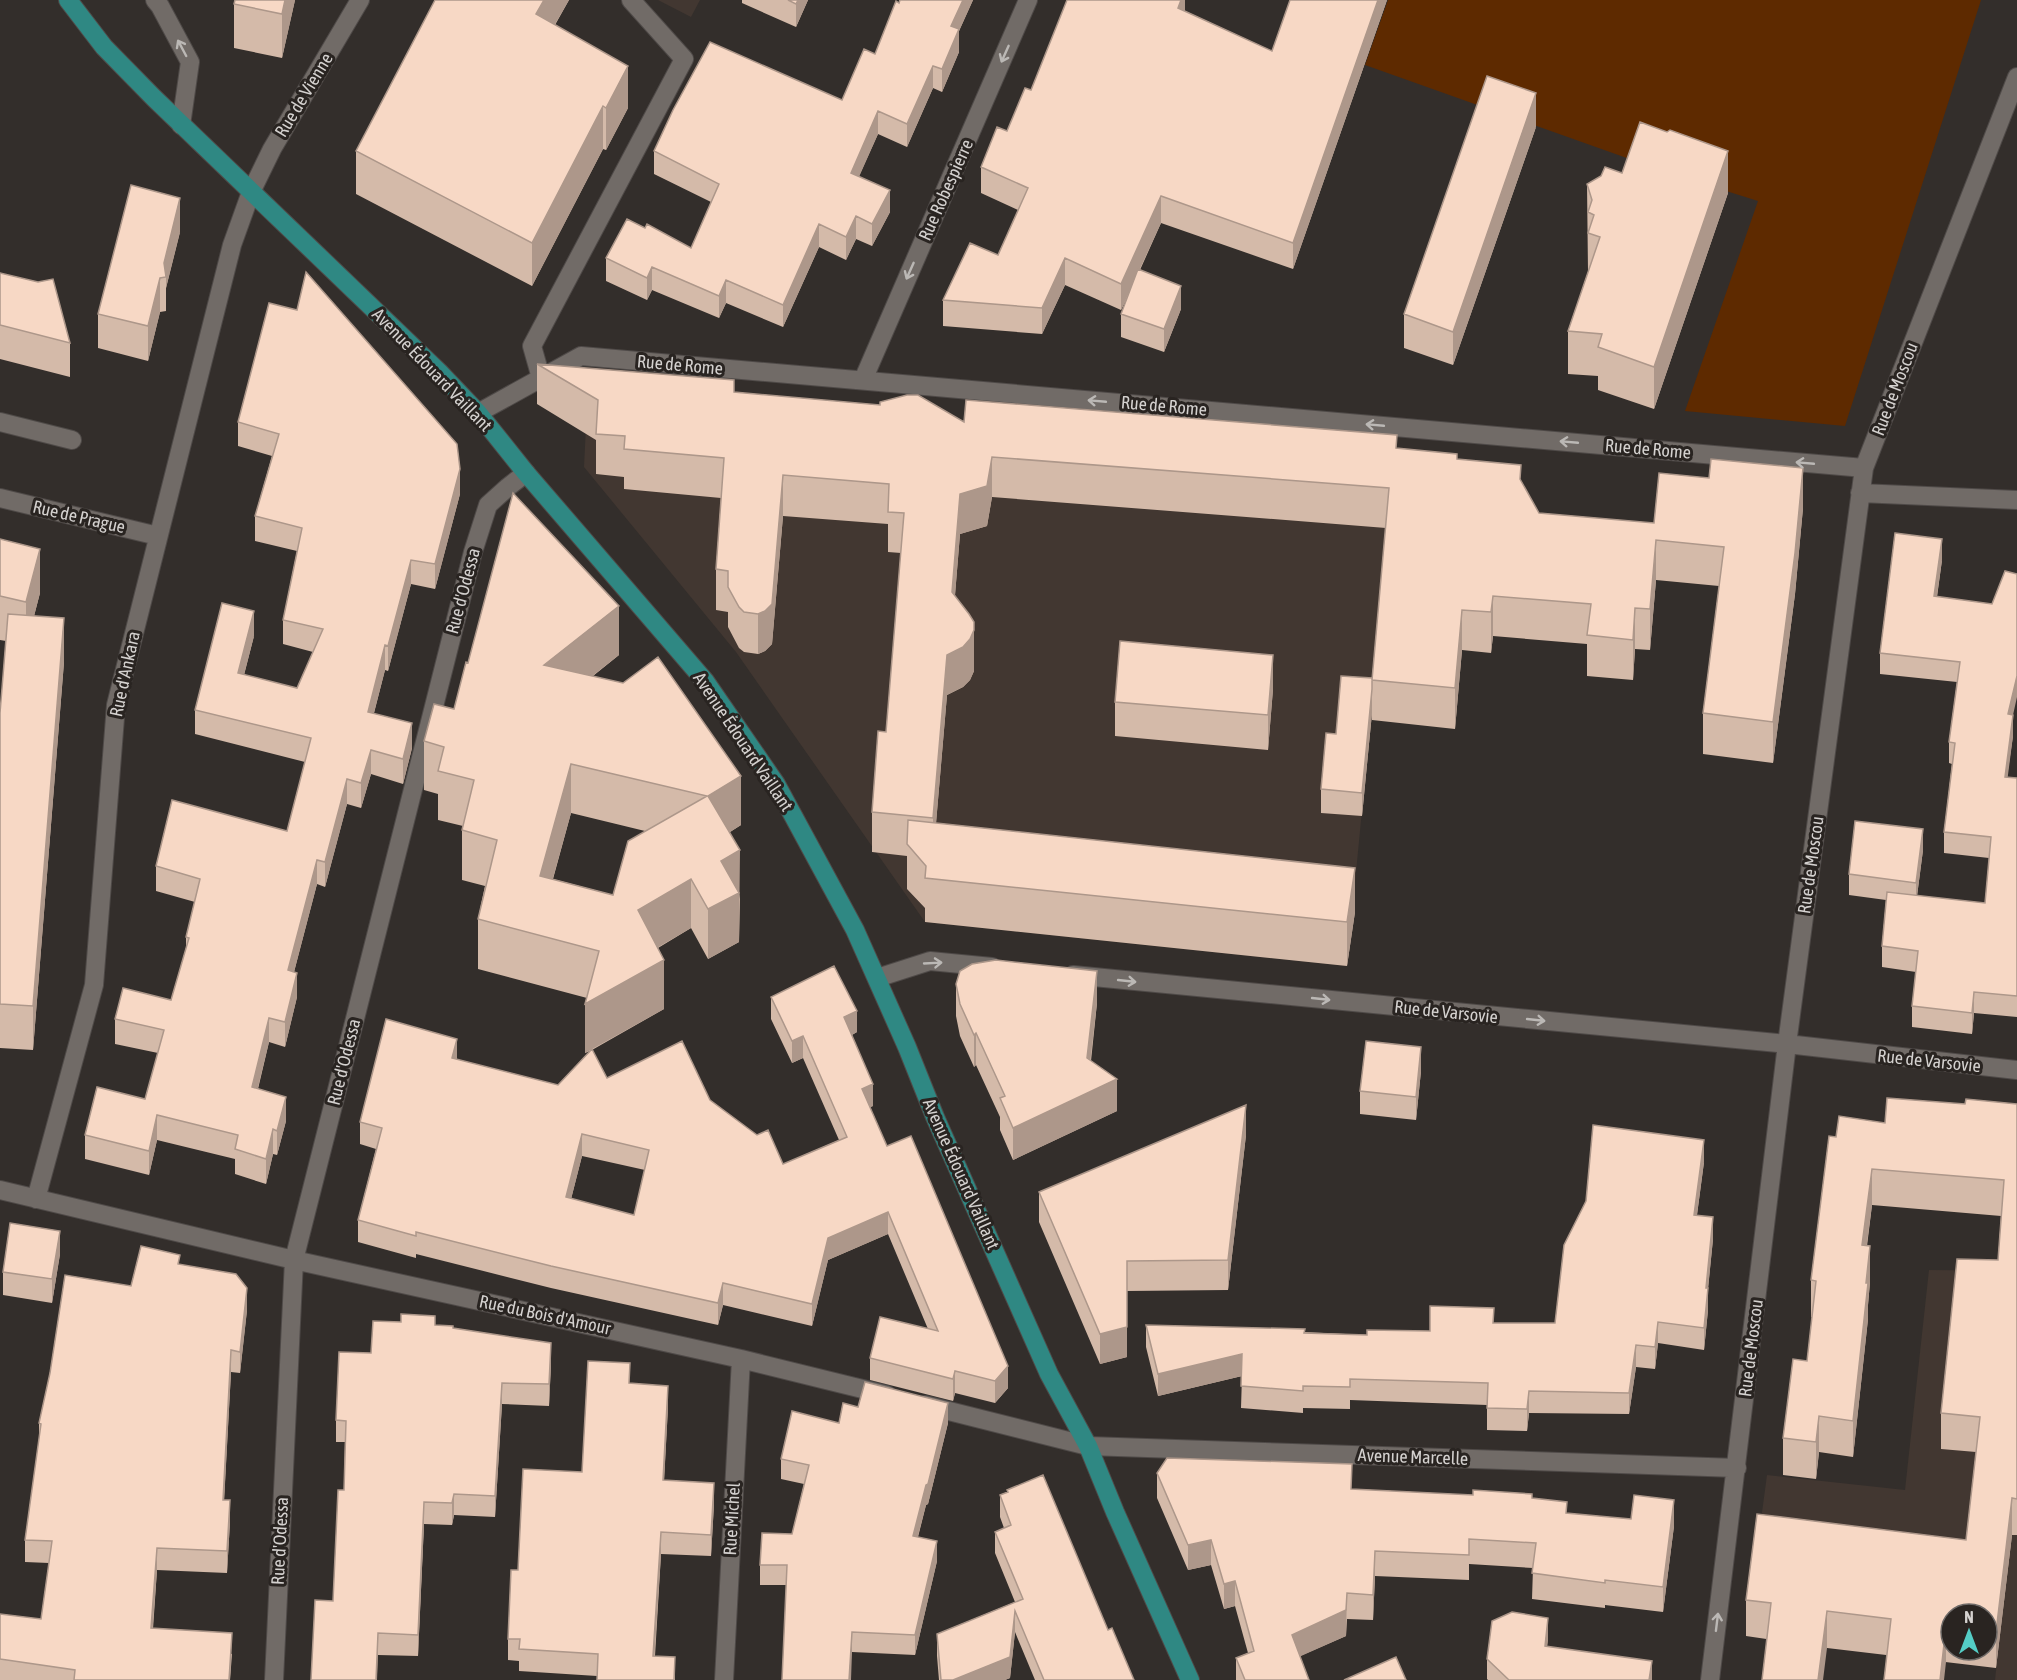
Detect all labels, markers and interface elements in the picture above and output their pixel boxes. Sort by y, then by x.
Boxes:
one-way arrow [176,39,187,57]
one-way arrow [999,44,1010,62]
street label: Rue de Vienne [270,49,337,141]
street label: Rue Robespierre [914,136,977,244]
one-way arrow [904,261,916,279]
street label: Avenue Édouard Vaillant [368,304,497,436]
street label: Rue de Moscou [1867,339,1922,438]
street label: Rue de Rome [636,350,724,379]
street label: Rue de Rome [1120,391,1208,420]
one-way arrow [1088,395,1108,406]
one-way arrow [1366,419,1386,430]
street label: Rue de Rome [1604,434,1692,463]
one-way arrow [1560,436,1580,447]
one-way arrow [1796,457,1816,468]
street label: Rue de Prague [31,496,127,537]
street label: Rue d'Odessa [441,546,484,636]
street label: Rue d'Ankara [105,629,144,719]
street label: Avenue Édouard Vaillant [689,668,798,815]
street label: Rue de Moscou [1793,815,1828,915]
one-way arrow [923,958,942,969]
one-way arrow [1116,976,1136,987]
one-way arrow [1310,994,1330,1005]
street label: Rue de Varsovie [1393,996,1499,1027]
one-way arrow [1525,1015,1545,1026]
street label: Rue d'Odessa [323,1017,364,1107]
street label: Rue de Varsovie [1876,1045,1982,1076]
street label: Avenue Édouard Vaillant [919,1095,1004,1252]
street label: Rue du Bois d'Amour [478,1290,613,1339]
street label: Rue de Moscou [1734,1298,1767,1398]
street label: Avenue Marcelle [1357,1444,1469,1469]
street label: Rue Michel [719,1482,744,1556]
street label: Rue d'Odessa [267,1496,292,1586]
north arrow [1939,1602,1999,1662]
text: N [1964,1608,1974,1626]
one-way arrow [1712,1613,1723,1632]

